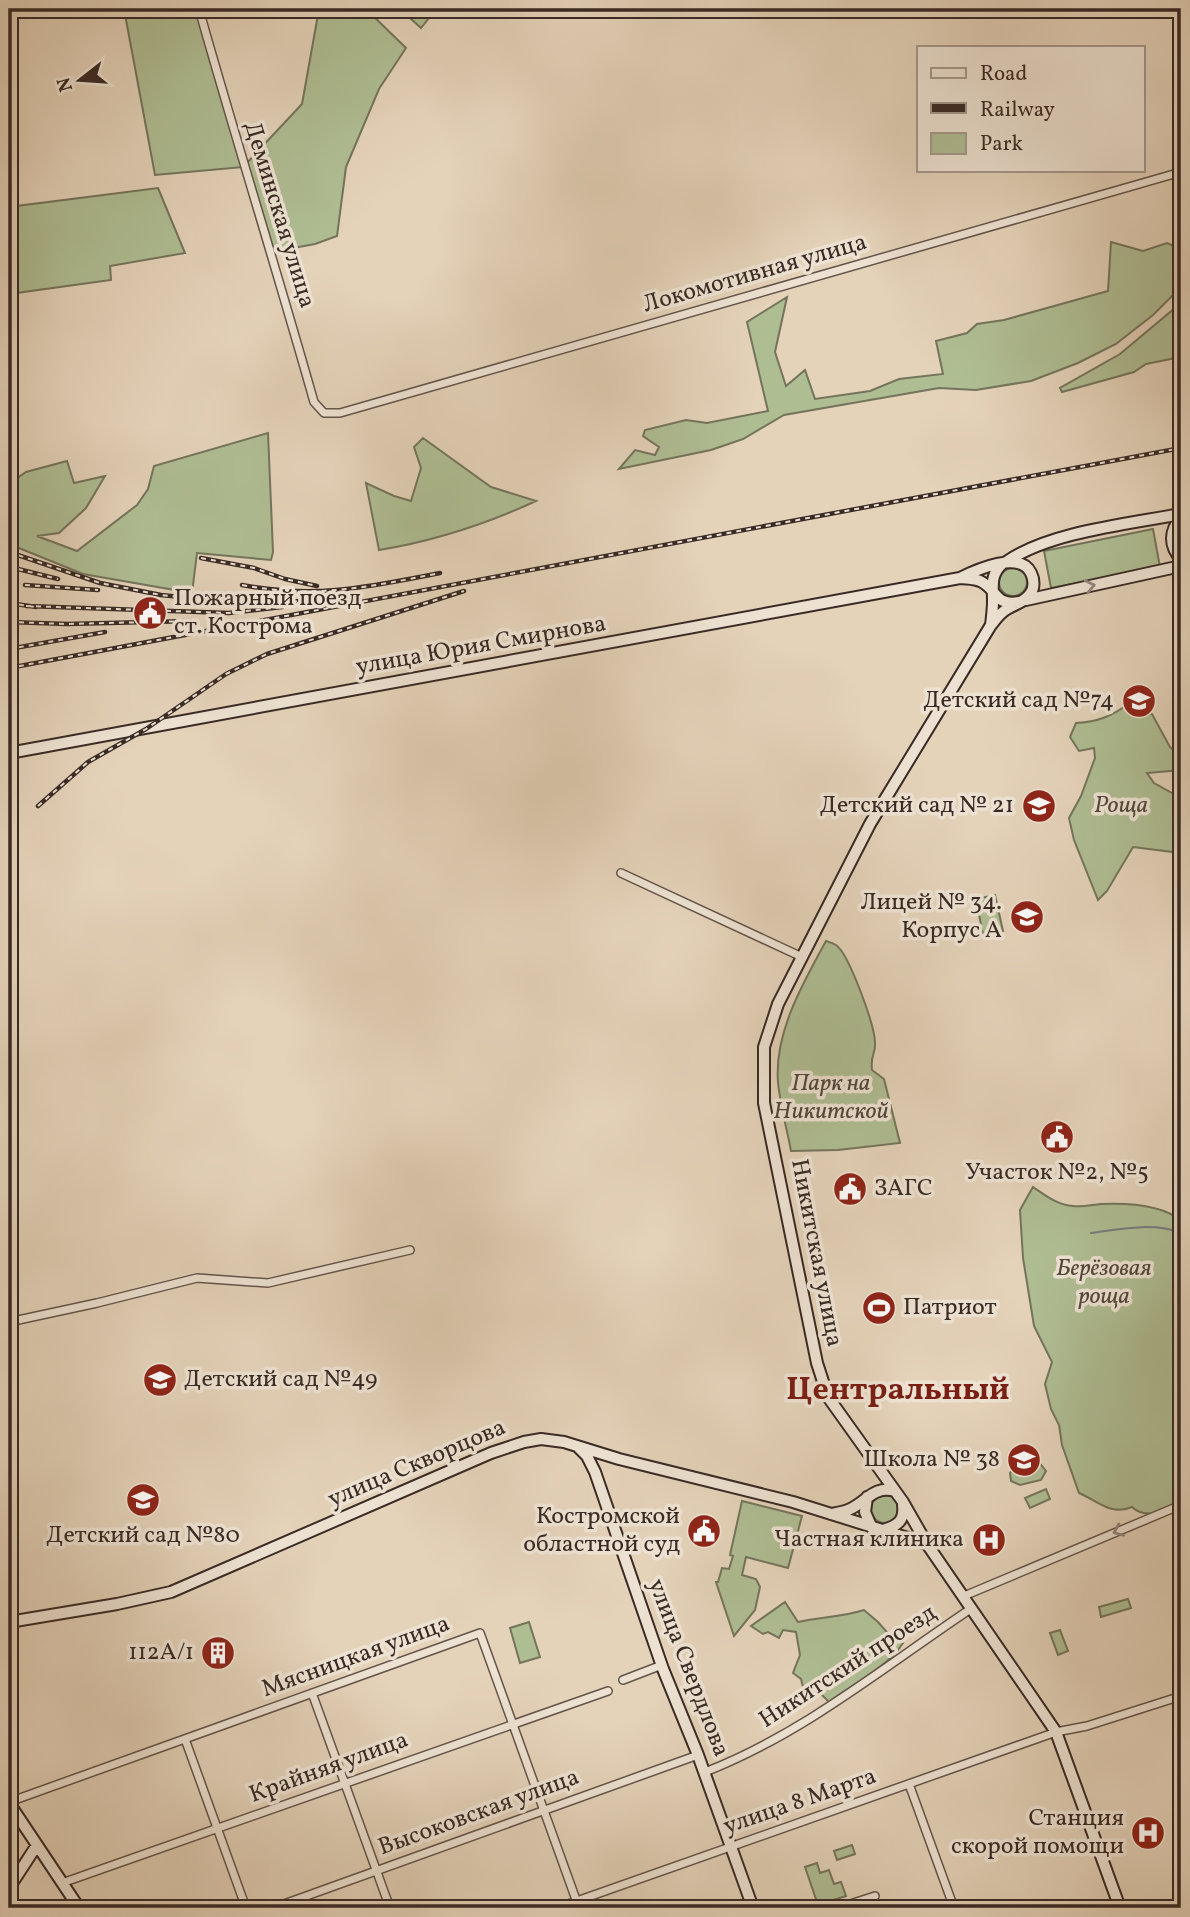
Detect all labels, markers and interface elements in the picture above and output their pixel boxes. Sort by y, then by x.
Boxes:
north arrow [46,46,116,116]
legend [917,46,1144,172]
text: Road [980,60,1027,89]
text: N [51,74,80,95]
text: Railway [980,96,1056,125]
street label: Деминская улица [234,118,324,312]
text: Park [980,130,1023,159]
street label: Локомотивная улица [639,226,871,322]
one-way arrow [1083,580,1095,595]
place label: Пожарный поезд ст. Кострома [174,582,362,644]
public building icon: Пожарный поезд ст. Кострома [131,594,169,632]
street label: улица Юрия Смирнова [353,607,609,685]
school or university icon: Детский сад №74 [1120,682,1158,720]
place label: Детский сад №74 [923,684,1114,718]
school or university icon: Детский сад № 21 [1020,787,1058,825]
place label: Детский сад № 21 [820,789,1014,823]
park label: Роща [1094,789,1148,823]
place label: Лицей № 34. Корпус А [860,886,1002,948]
school or university icon: Лицей № 34. Корпус А [1008,898,1046,936]
park label: Парк на Никитской [773,1067,889,1129]
public building icon: Участок №2, №5 [1038,1118,1076,1156]
street label: Никитская улица [781,1156,851,1350]
place label: Участок №2, №5 [965,1156,1149,1190]
public building icon: ЗАГС [831,1170,869,1208]
place label: ЗАГС [874,1172,933,1206]
park label: Берёзовая роща [1057,1252,1151,1314]
sports icon: Патриот [860,1289,898,1327]
place label: Патриот [903,1291,997,1325]
school or university icon: Детский сад №49 [141,1361,179,1399]
place label: Детский сад №49 [184,1363,377,1397]
district label: Центральный [786,1369,1010,1413]
street label: улица Скворцова [323,1411,511,1517]
school or university icon: Школа № 38 [1005,1441,1043,1479]
place label: Школа № 38 [863,1443,1000,1477]
school or university icon: Детский сад №80 [124,1481,162,1519]
place label: Костромской областной суд [523,1500,680,1562]
public building icon: Костромской областной суд [685,1512,723,1550]
place label: Детский сад №80 [46,1519,240,1553]
hospital icon: Частная клиника [970,1521,1008,1559]
place label: Частная клиника [774,1523,964,1557]
one-way arrow [1113,1523,1126,1537]
street label: улица Свердлова [638,1574,738,1762]
street label: Никитский проезд [753,1597,944,1737]
street label: Мясницкая улица [257,1607,455,1707]
building icon: 112А/1 [199,1634,237,1672]
place label: 112А/1 [128,1636,194,1670]
street label: Крайняя улица [245,1723,413,1813]
street label: улица 8 Марта [719,1760,881,1844]
street label: Высоковская улица [374,1761,584,1865]
place label: Станция скорой помощи [951,1802,1124,1864]
hospital icon: Станция скорой помощи [1129,1814,1167,1852]

